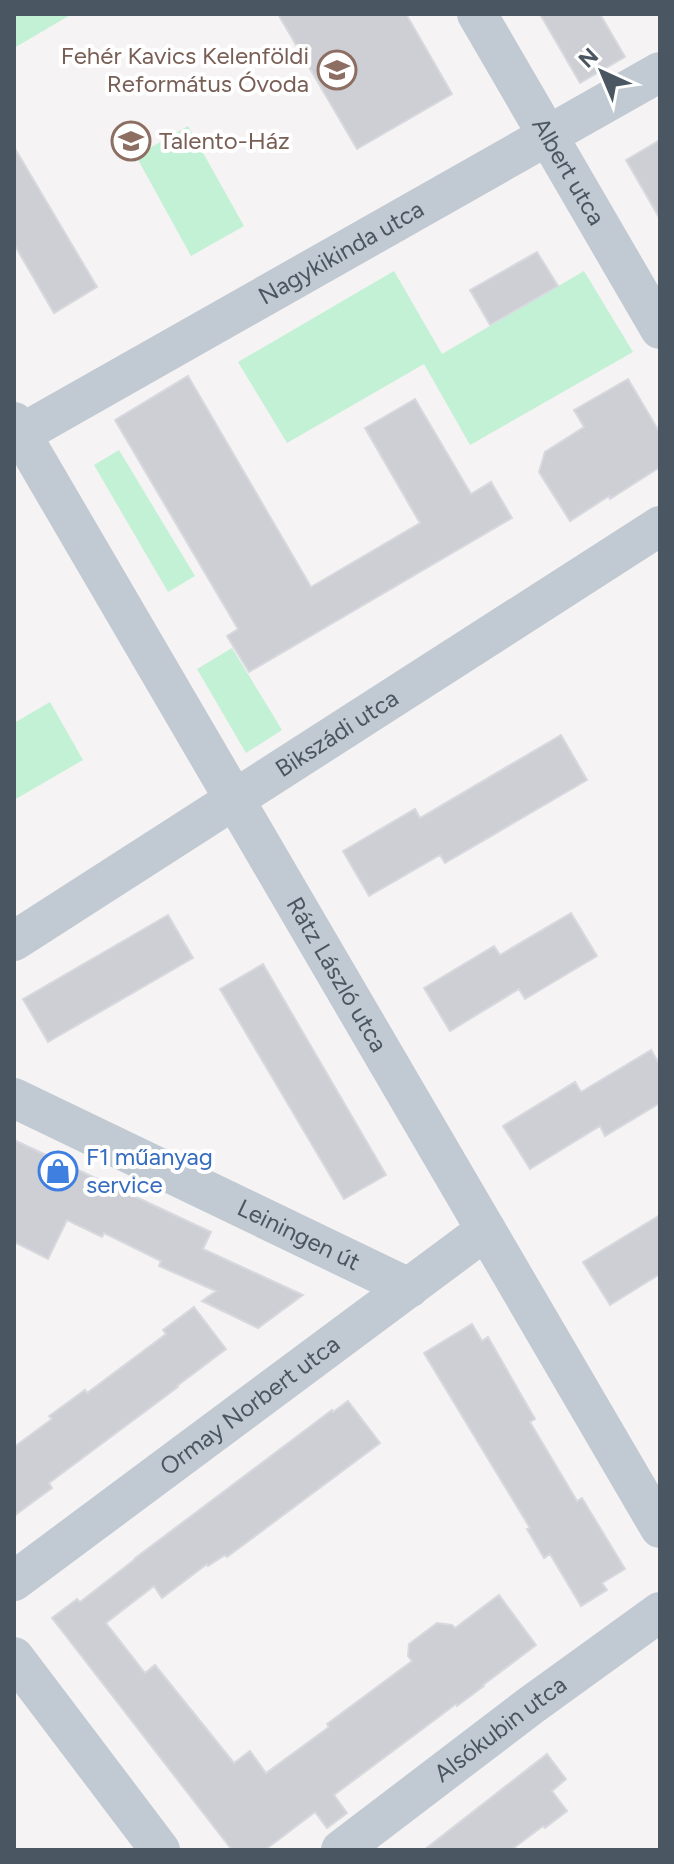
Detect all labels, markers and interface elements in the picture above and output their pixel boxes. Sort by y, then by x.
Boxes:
north arrow [562,32,642,112]
place label: Fehér Kavics Kelenföldi Református Óvoda [61,41,309,98]
text: N [573,42,604,74]
school or university icon: Fehér Kavics Kelenföldi Református Óvoda [316,49,358,91]
street label: Albert utca [526,112,611,230]
school or university icon: Talento-Ház [110,120,152,162]
place label: Talento-Ház [159,126,290,155]
street label: Nagykikinda utca [253,194,429,310]
street label: Bikszádi utca [270,683,404,783]
street label: Rátz László utca [281,892,394,1057]
place label: F1 műanyag service [86,1142,213,1199]
shop icon: F1 műanyag service [37,1150,79,1192]
street label: Leiningen út [233,1193,365,1276]
street label: Ormay Norbert utca [154,1329,345,1481]
street label: Alsókubin utca [428,1669,572,1788]

